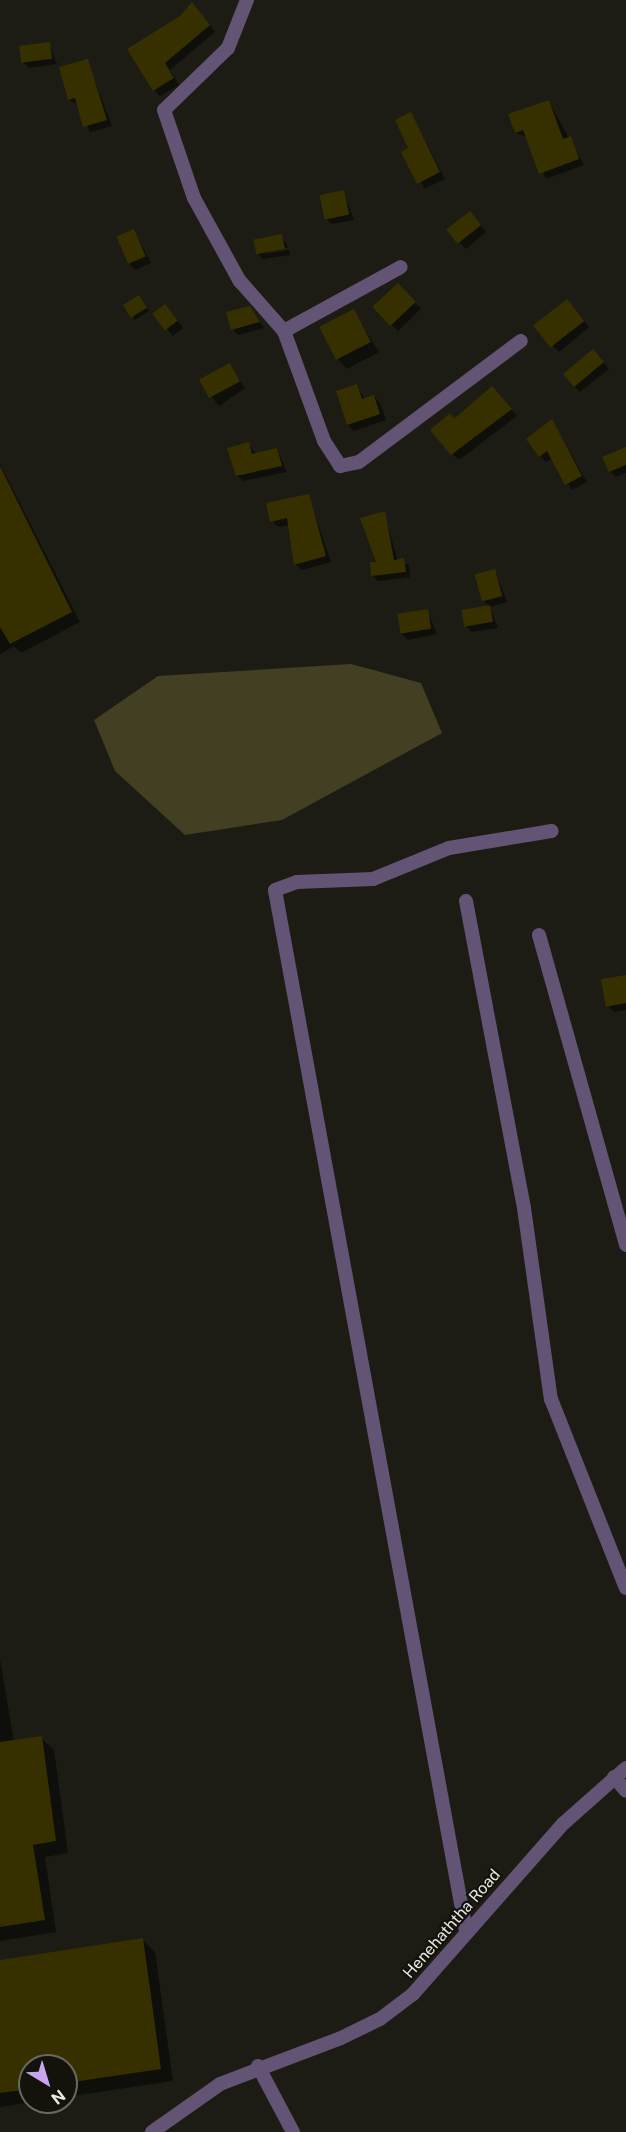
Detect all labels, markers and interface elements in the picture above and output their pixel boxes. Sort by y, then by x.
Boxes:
street label: Henehaththa Road [399,1865,505,1983]
north arrow [18,2054,78,2114]
text: N [47,2086,69,2108]

